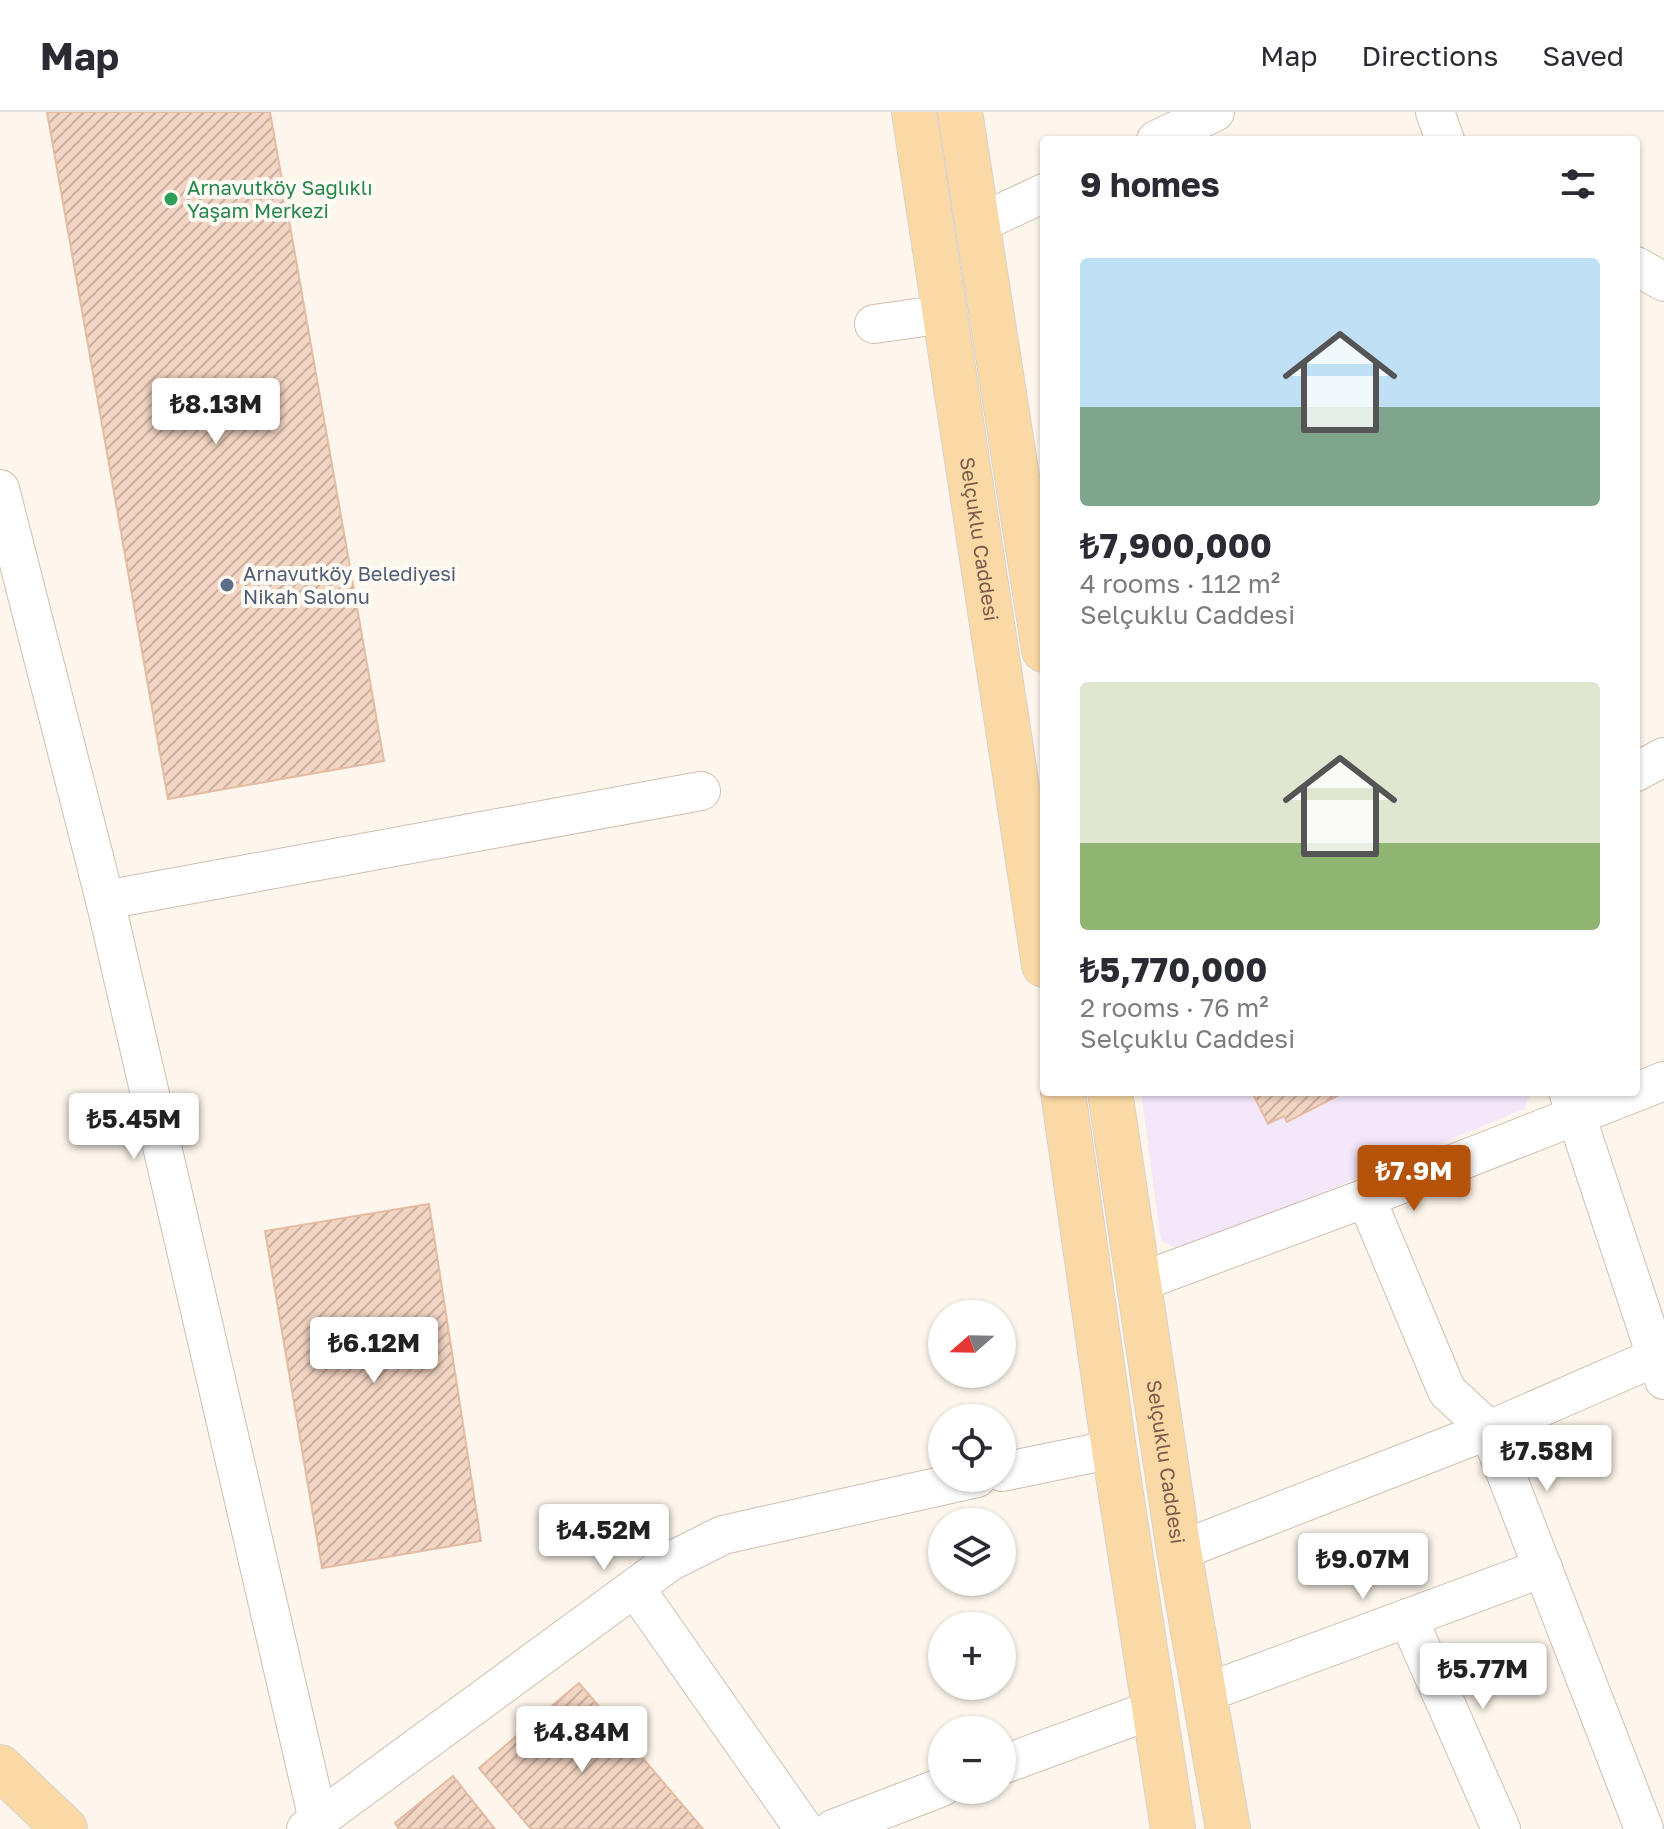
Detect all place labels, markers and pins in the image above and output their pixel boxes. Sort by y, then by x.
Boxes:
place label: Arnavutköy Sağlıklı Yaşam Merkezi [187,175,373,222]
marker: Arnavutköy Sağlıklı Yaşam Merkezi [162,190,180,208]
pin: ₺8.13M [151,378,281,446]
place label: Arnavutköy Belediyesi Nikah Salonu [243,561,456,608]
marker: Arnavutköy Belediyesi Nikah Salonu [218,576,236,594]
pin: ₺5.45M [69,1093,199,1161]
pin: ₺7.9M [1358,1145,1470,1213]
pin: ₺6.12M [309,1317,439,1385]
pin: ₺7.58M [1482,1425,1612,1493]
pin: ₺4.52M [539,1504,669,1572]
pin: ₺9.07M [1298,1533,1428,1601]
pin: ₺5.77M [1418,1643,1548,1711]
pin: ₺4.84M [517,1706,647,1774]

